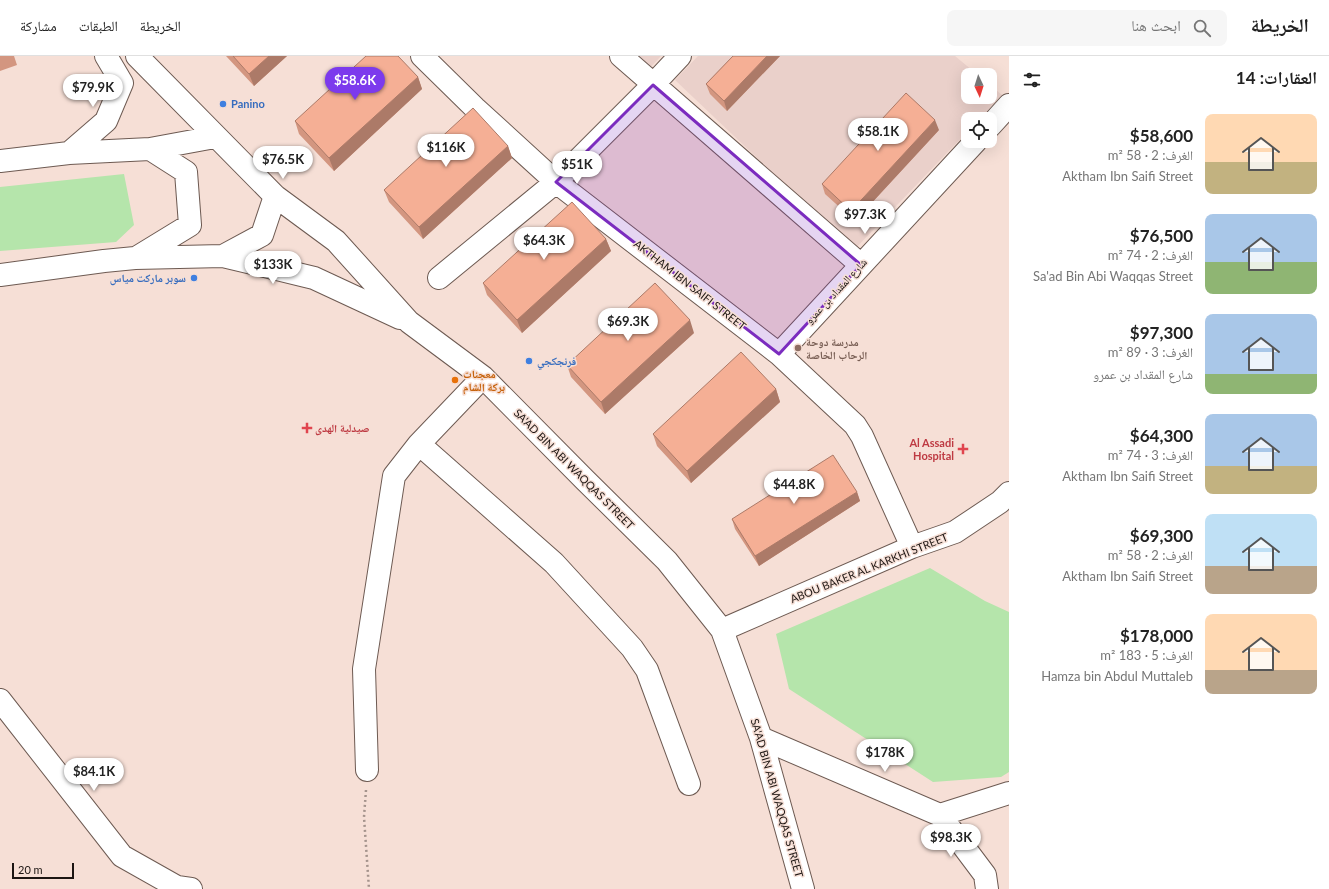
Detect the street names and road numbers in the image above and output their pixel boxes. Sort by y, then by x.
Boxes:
street label: AKTHAM IBN SAIFI STREET [632,237,749,333]
street label: شارع المقداد بن عمرو [802,255,870,327]
street label: SA'AD BIN ABI WAQQAS STREET [512,406,637,532]
street label: ABOU BAKER AL KARKHI STREET [788,530,950,605]
street label: SA'AD BIN ABI WAQQAS STREET [749,717,807,879]

